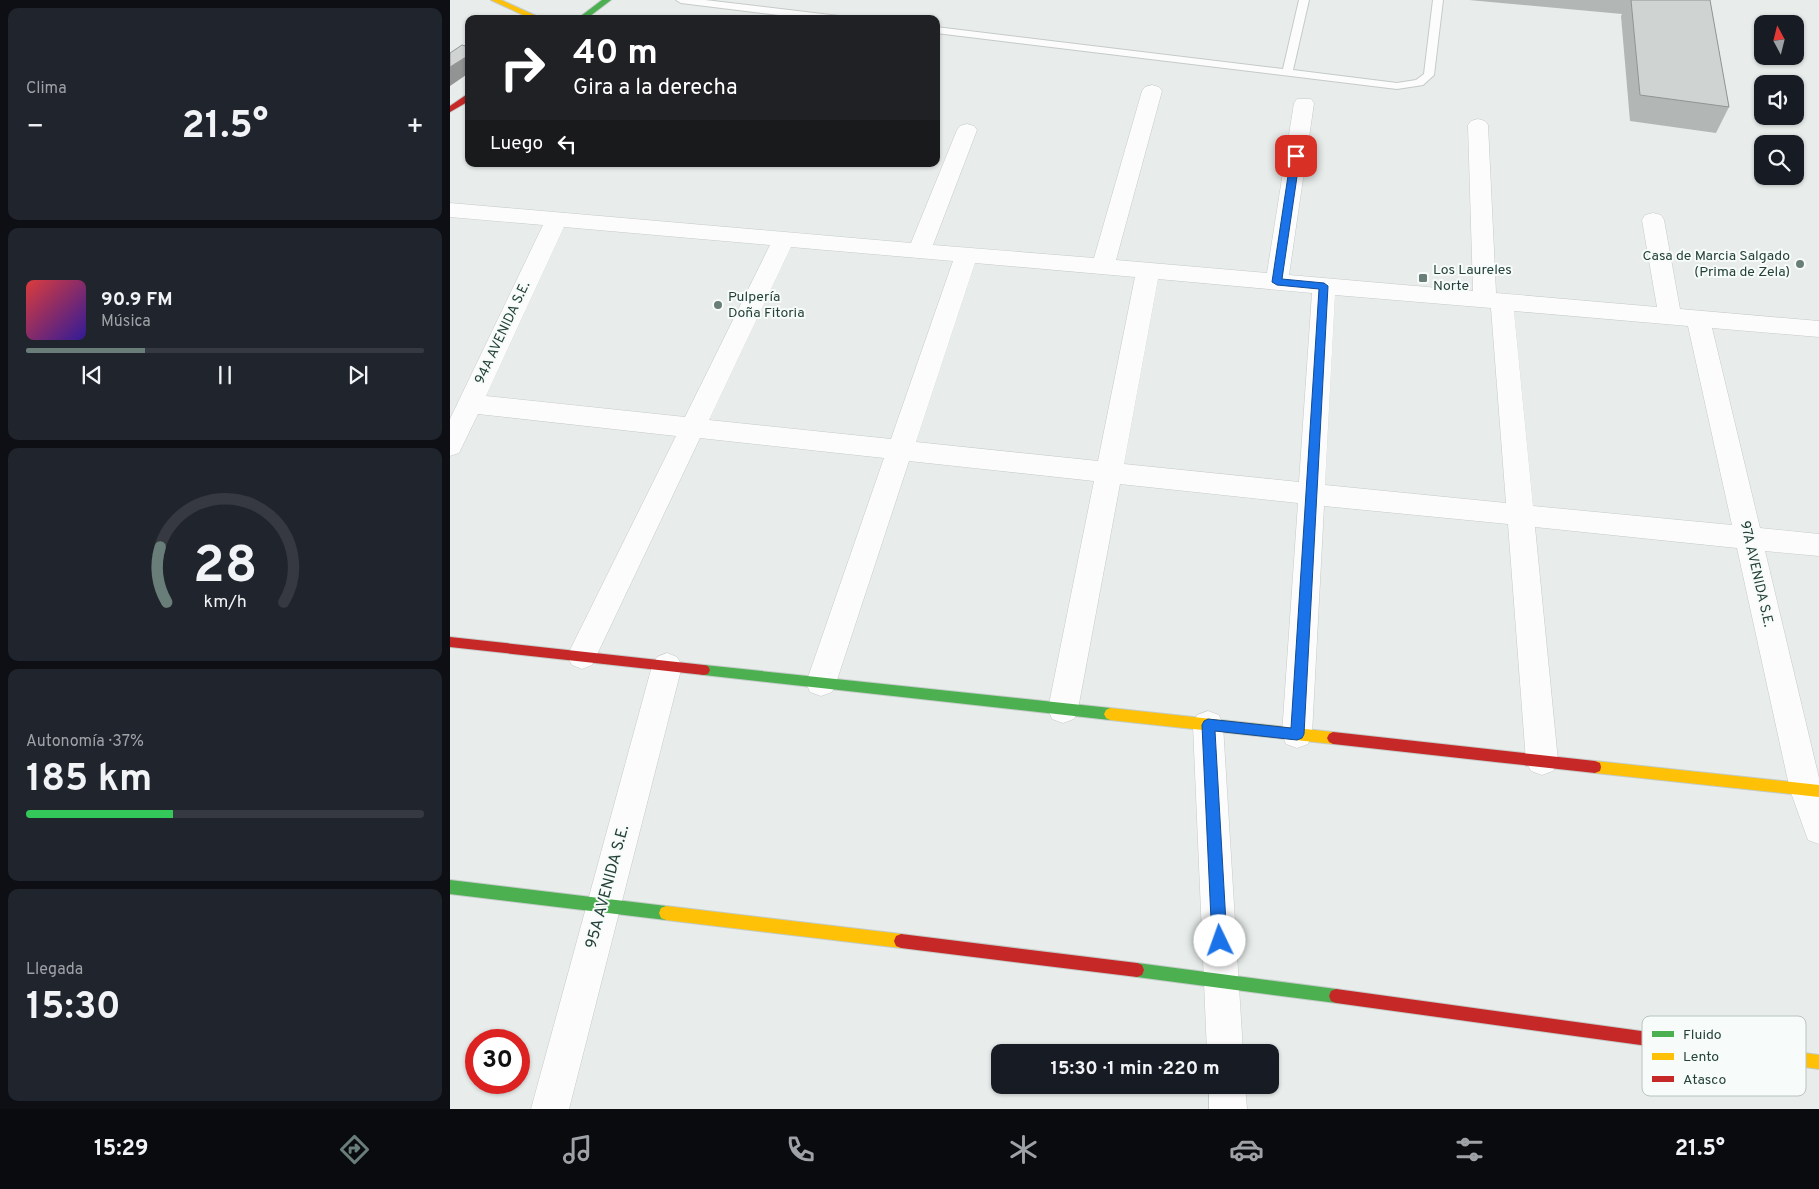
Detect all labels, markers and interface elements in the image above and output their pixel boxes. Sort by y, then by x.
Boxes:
north arrow [1754,15,1804,65]
map controls [1754,15,1804,185]
text: 40 m [573,32,658,76]
icon: right [490,35,555,100]
text: Gira a la derecha [573,75,738,102]
button: sound [1754,75,1804,125]
text: Clima [26,79,67,99]
text: 21.5° [182,103,268,152]
text: − [26,110,44,146]
text: + [406,110,424,146]
icon: left [553,130,581,158]
text: Luego [490,132,543,156]
pin [1275,135,1317,177]
button: search [1754,135,1804,185]
icon: arrive [1282,142,1310,170]
place label: Casa de Marcia Salgado (Prima de Zela) [1642,248,1790,281]
marker: Casa de Marcia Salgado (Prima de Zela) [1794,258,1806,270]
place label: Los Laureles Norte [1433,262,1512,295]
marker: Los Laureles Norte [1417,272,1429,284]
street label: 94A AVENIDA S.E. [472,279,534,387]
text: 90.9 FM [101,288,173,312]
place label: Pulpería Doña Fitoria [728,289,805,322]
marker: Pulpería Doña Fitoria [712,299,724,311]
text: Música [101,312,151,332]
icon: previous [78,361,106,389]
icon: pause [211,361,239,389]
icon: next [344,361,372,389]
street label: 97A AVENIDA S.E. [1736,519,1776,629]
text: 28 [193,535,257,601]
text: km/h [203,591,247,614]
text: Autonomía · 37% [26,732,144,752]
text: 185 km [26,756,152,805]
street label: 95A AVENIDA S.E. [582,823,634,951]
position arrow [1193,914,1245,966]
text: Llegada [26,960,83,980]
text: 15:30 [26,984,121,1033]
legend [1642,1016,1806,1096]
text: Fluido [1683,1027,1722,1044]
speed limit sign: 30 [465,1029,530,1094]
text: Lento [1683,1049,1719,1066]
text: 15:30 · 1 min · 220 m [1050,1057,1220,1081]
text: Atasco [1683,1072,1726,1089]
icon: directions [337,1132,372,1167]
icon: music [560,1132,595,1167]
icon: phone [783,1132,818,1167]
icon: climate [1006,1132,1041,1167]
icon: car [1229,1132,1264,1167]
icon: filters [1452,1132,1487,1167]
text: 15:29 [94,1136,149,1163]
text: 21.5° [1675,1136,1725,1163]

